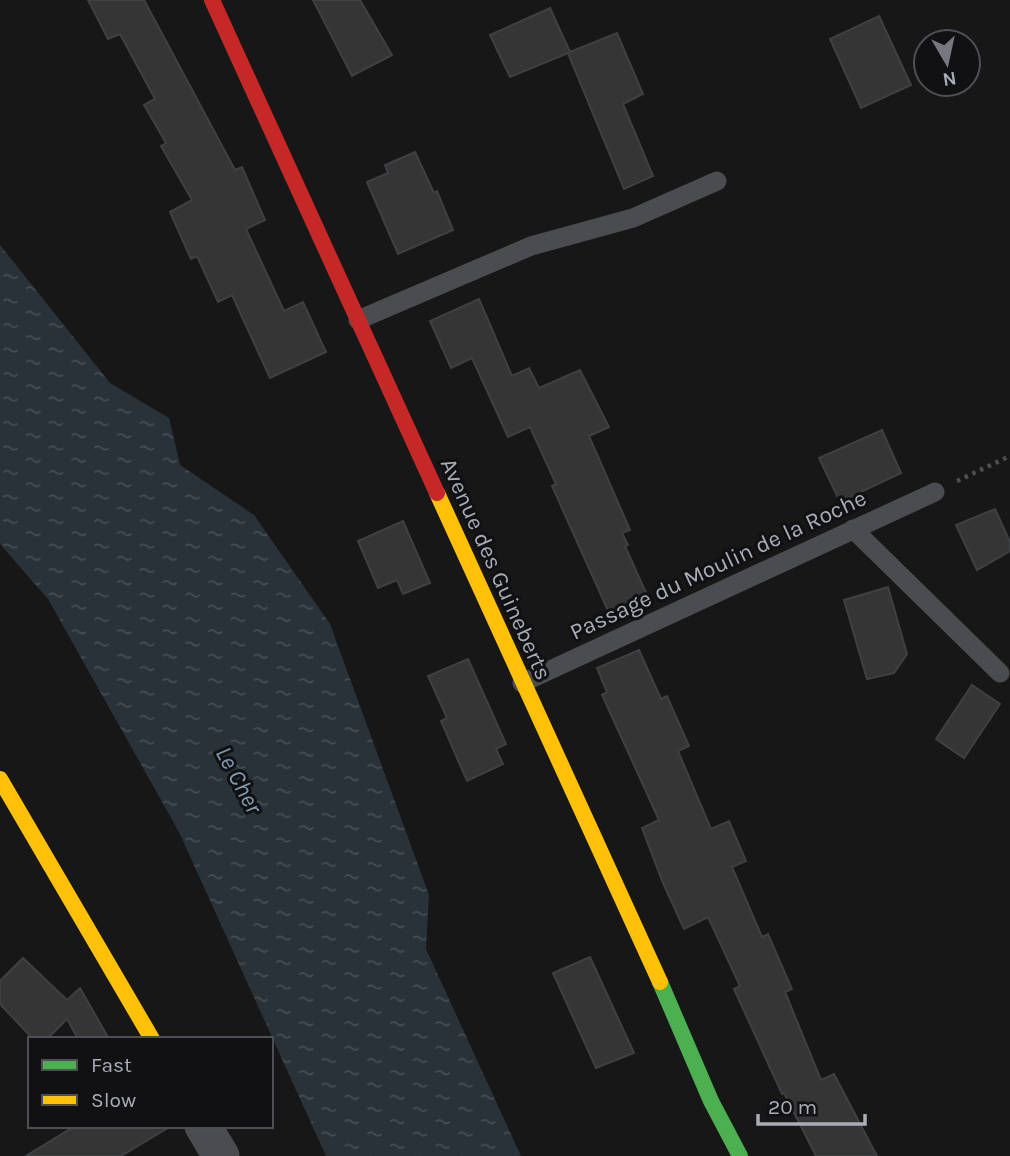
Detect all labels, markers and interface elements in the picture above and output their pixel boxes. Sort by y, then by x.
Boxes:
north arrow [912,28,982,98]
text: N [941,67,958,91]
street label: Avenue des Guineberts [435,454,557,684]
street label: Passage du Moulin de la Roche [566,484,870,646]
water label: Le Cher [210,742,269,819]
legend [28,1037,273,1128]
text: Fast [91,1053,132,1077]
scale bar [758,1082,865,1126]
text: Slow [91,1088,136,1112]
text: 20 m [768,1095,817,1119]

